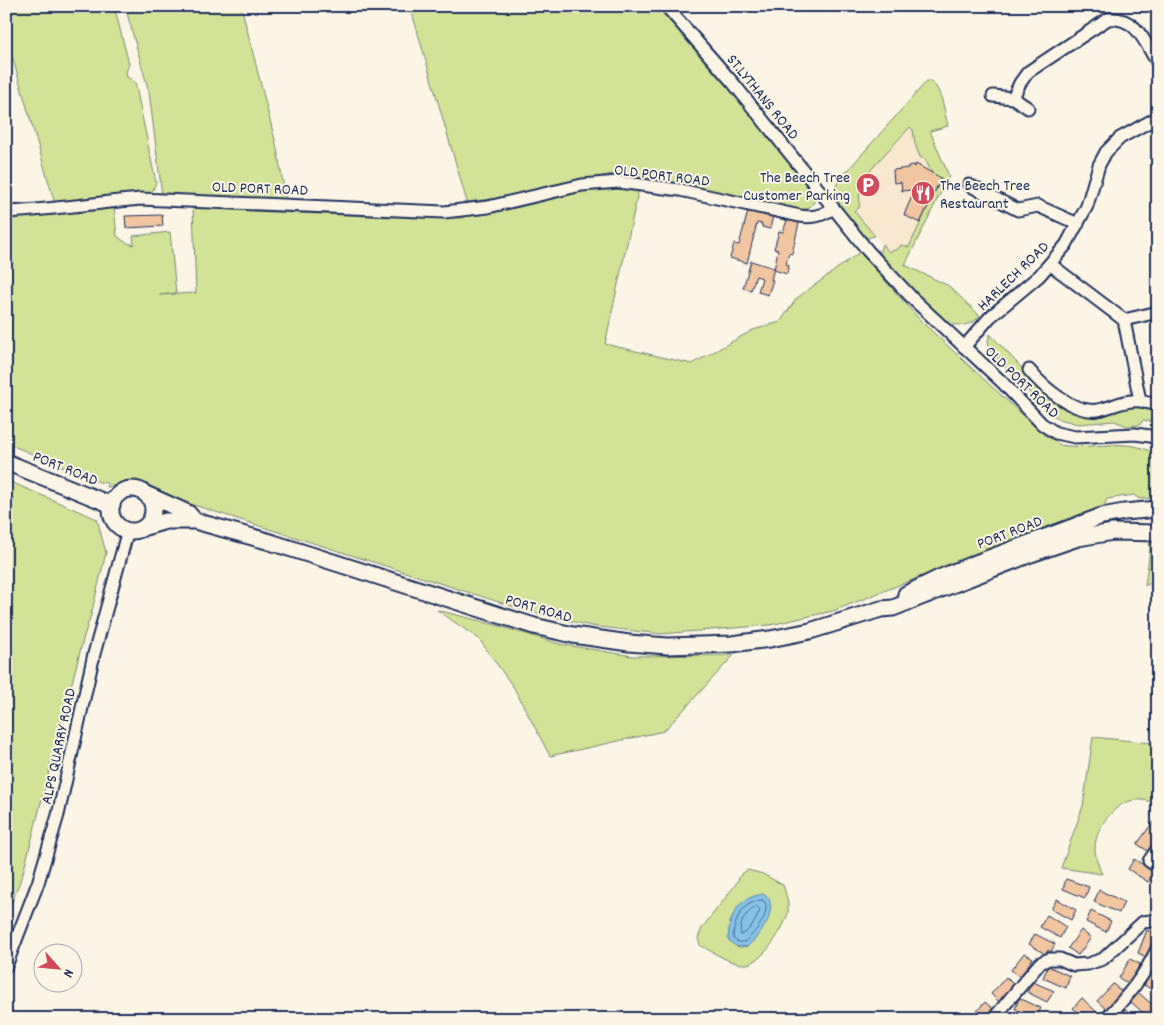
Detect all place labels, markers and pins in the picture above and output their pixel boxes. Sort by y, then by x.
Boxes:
place label: The Beech Tree Customer Parking [743,167,850,208]
parking icon: The Beech Tree Customer Parking [855,172,881,198]
place label: The Beech Tree Restaurant [940,175,1030,216]
restaurant icon: The Beech Tree Restaurant [910,180,936,206]

